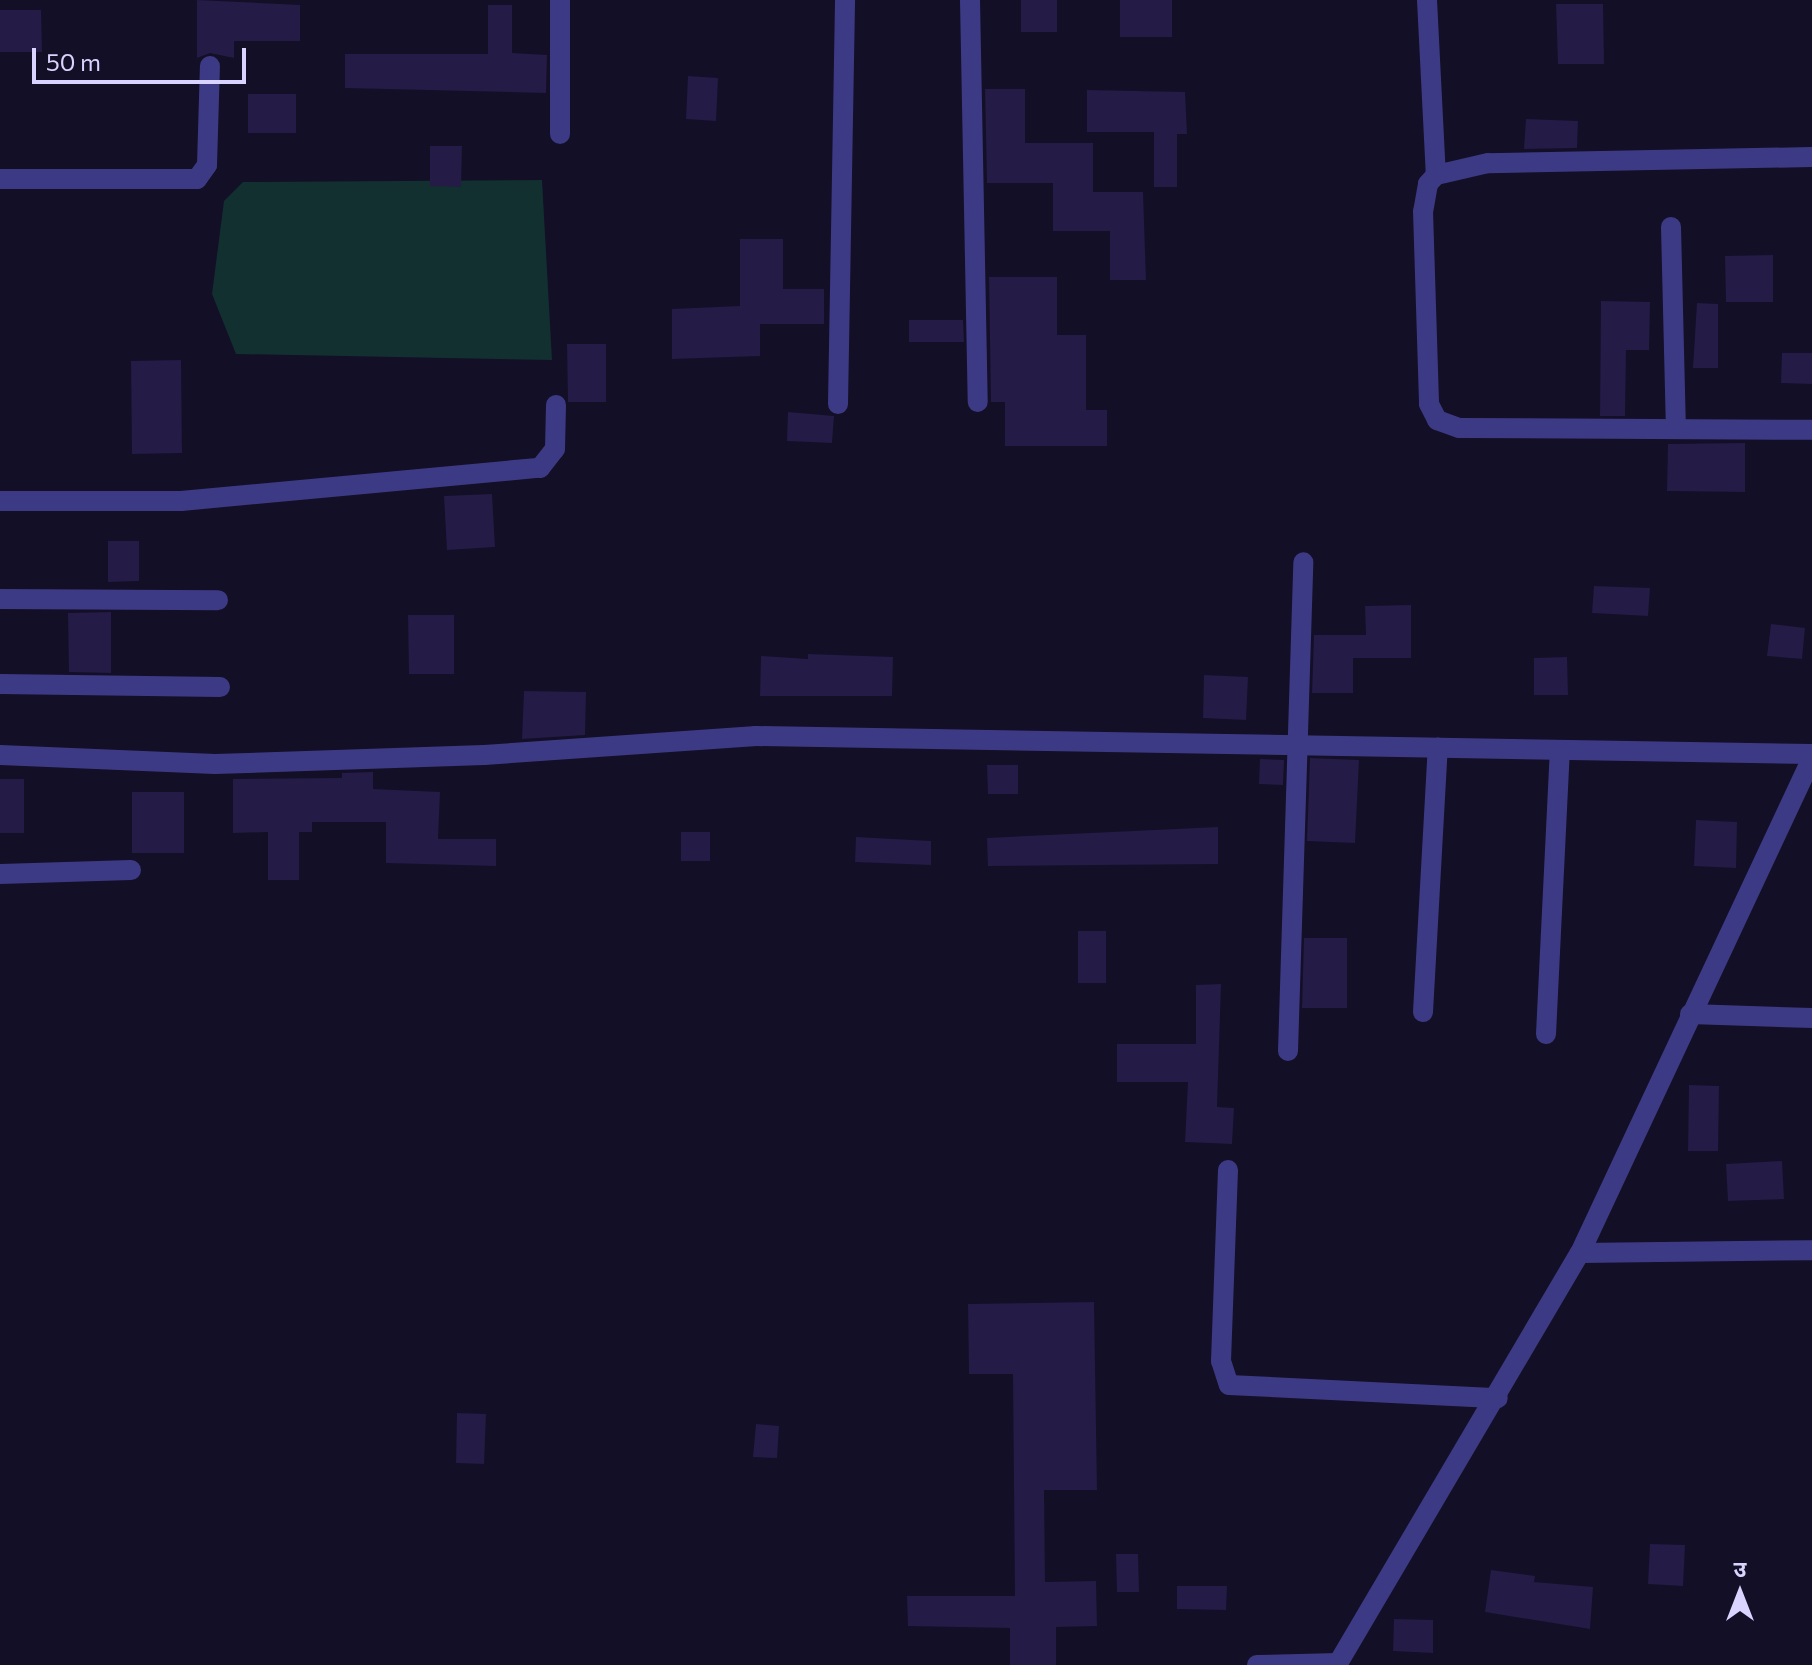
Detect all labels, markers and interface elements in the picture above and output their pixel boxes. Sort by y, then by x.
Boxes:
scale bar [36,32,250,82]
text: 50 m [46,47,101,76]
north arrow [1700,1553,1780,1633]
text: उ [1734,1555,1746,1582]

